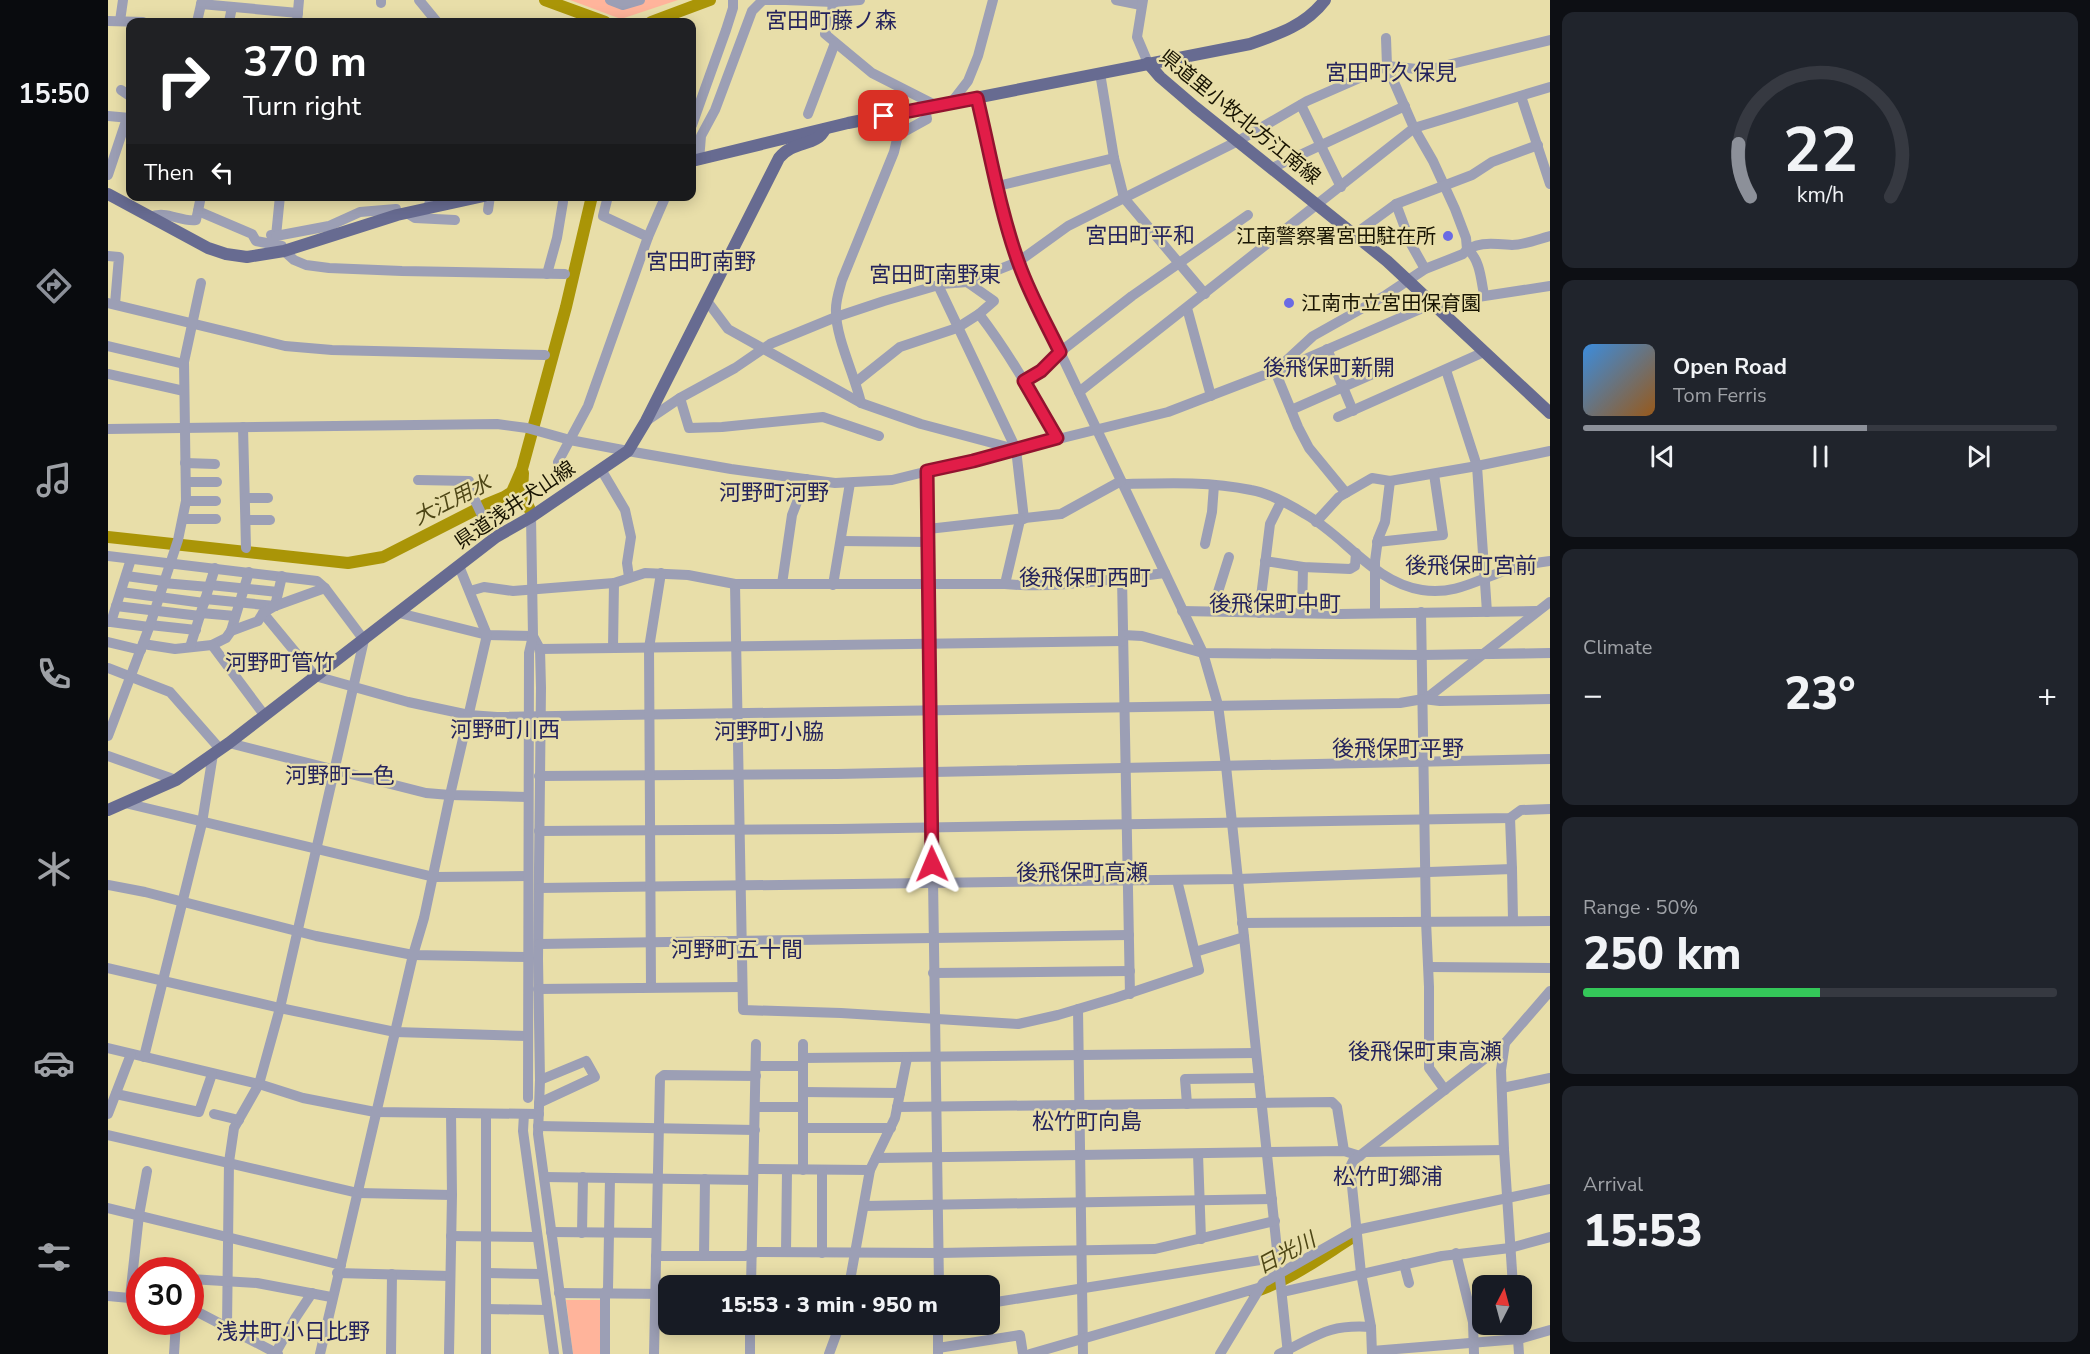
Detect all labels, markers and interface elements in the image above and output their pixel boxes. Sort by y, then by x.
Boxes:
district label: 宮田町藤ノ森 [765,6,897,36]
text: 370 m [243,34,367,91]
icon: right [144,42,222,120]
street label: 県道里小牧北方江南線 [1154,44,1326,190]
district label: 宮田町久保見 [1325,58,1457,88]
text: 15:50 [18,76,90,113]
text: Turn right [243,88,361,125]
pin [858,90,909,141]
icon: arrive [867,99,900,132]
text: 22 [1783,108,1857,193]
icon: left [206,156,239,189]
text: Then [144,158,194,188]
text: km/h [1796,181,1844,211]
district label: 宮田町平和 [1085,221,1195,251]
place label: 江南警察署宮田駐在所 [1236,223,1436,250]
marker: 江南警察署宮田駐在所 [1441,229,1455,243]
district label: 宮田町南野 [646,247,756,277]
district label: 宮田町南野東 [869,260,1001,290]
icon: directions [33,265,75,307]
place label: 江南市立宮田保育園 [1301,290,1481,317]
marker: 江南市立宮田保育園 [1282,296,1296,310]
text: Open Road [1673,352,1787,382]
district label: 後飛保町新開 [1263,353,1395,383]
text: Tom Ferris [1673,382,1767,409]
icon: previous [1646,440,1679,473]
icon: pause [1804,440,1837,473]
icon: next [1962,440,1995,473]
street label: 県道浅井犬山線 [449,455,581,555]
icon: music [33,459,75,501]
water label: 大江用水 [408,468,498,532]
district label: 河野町河野 [719,478,829,508]
district label: 後飛保町宮前 [1405,551,1537,581]
district label: 後飛保町西町 [1019,563,1151,593]
district label: 後飛保町中町 [1209,589,1341,619]
text: Climate [1583,634,1652,661]
district label: 河野町管竹 [225,648,335,678]
icon: phone [33,653,75,695]
text: 23° [1784,664,1856,725]
text: − [1583,673,1603,718]
text: + [2037,673,2057,718]
district label: 河野町川西 [450,715,560,745]
district label: 河野町小脇 [714,717,824,747]
district label: 後飛保町平野 [1332,734,1464,764]
district label: 河野町一色 [285,761,395,791]
position arrow [900,832,964,896]
icon: climate [33,848,75,890]
district label: 後飛保町高瀬 [1016,858,1148,888]
text: Range · 50% [1583,894,1698,921]
text: 250 km [1583,924,1742,985]
district label: 河野町五十間 [671,935,803,965]
district label: 後飛保町東高瀬 [1348,1037,1502,1067]
icon: car [33,1042,75,1084]
district label: 松竹町向島 [1032,1107,1142,1137]
district label: 松竹町郷浦 [1333,1162,1443,1192]
text: Arrival [1583,1171,1643,1198]
text: 15:53 [1583,1201,1703,1262]
water label: 日光川 [1252,1225,1322,1280]
icon: filters [33,1236,75,1278]
speed limit sign: 30 [126,1257,204,1335]
north arrow [1472,1275,1532,1335]
map controls [1472,1275,1532,1335]
text: 15:53 · 3 min · 950 m [720,1290,938,1320]
district label: 浅井町小日比野 [216,1317,370,1347]

